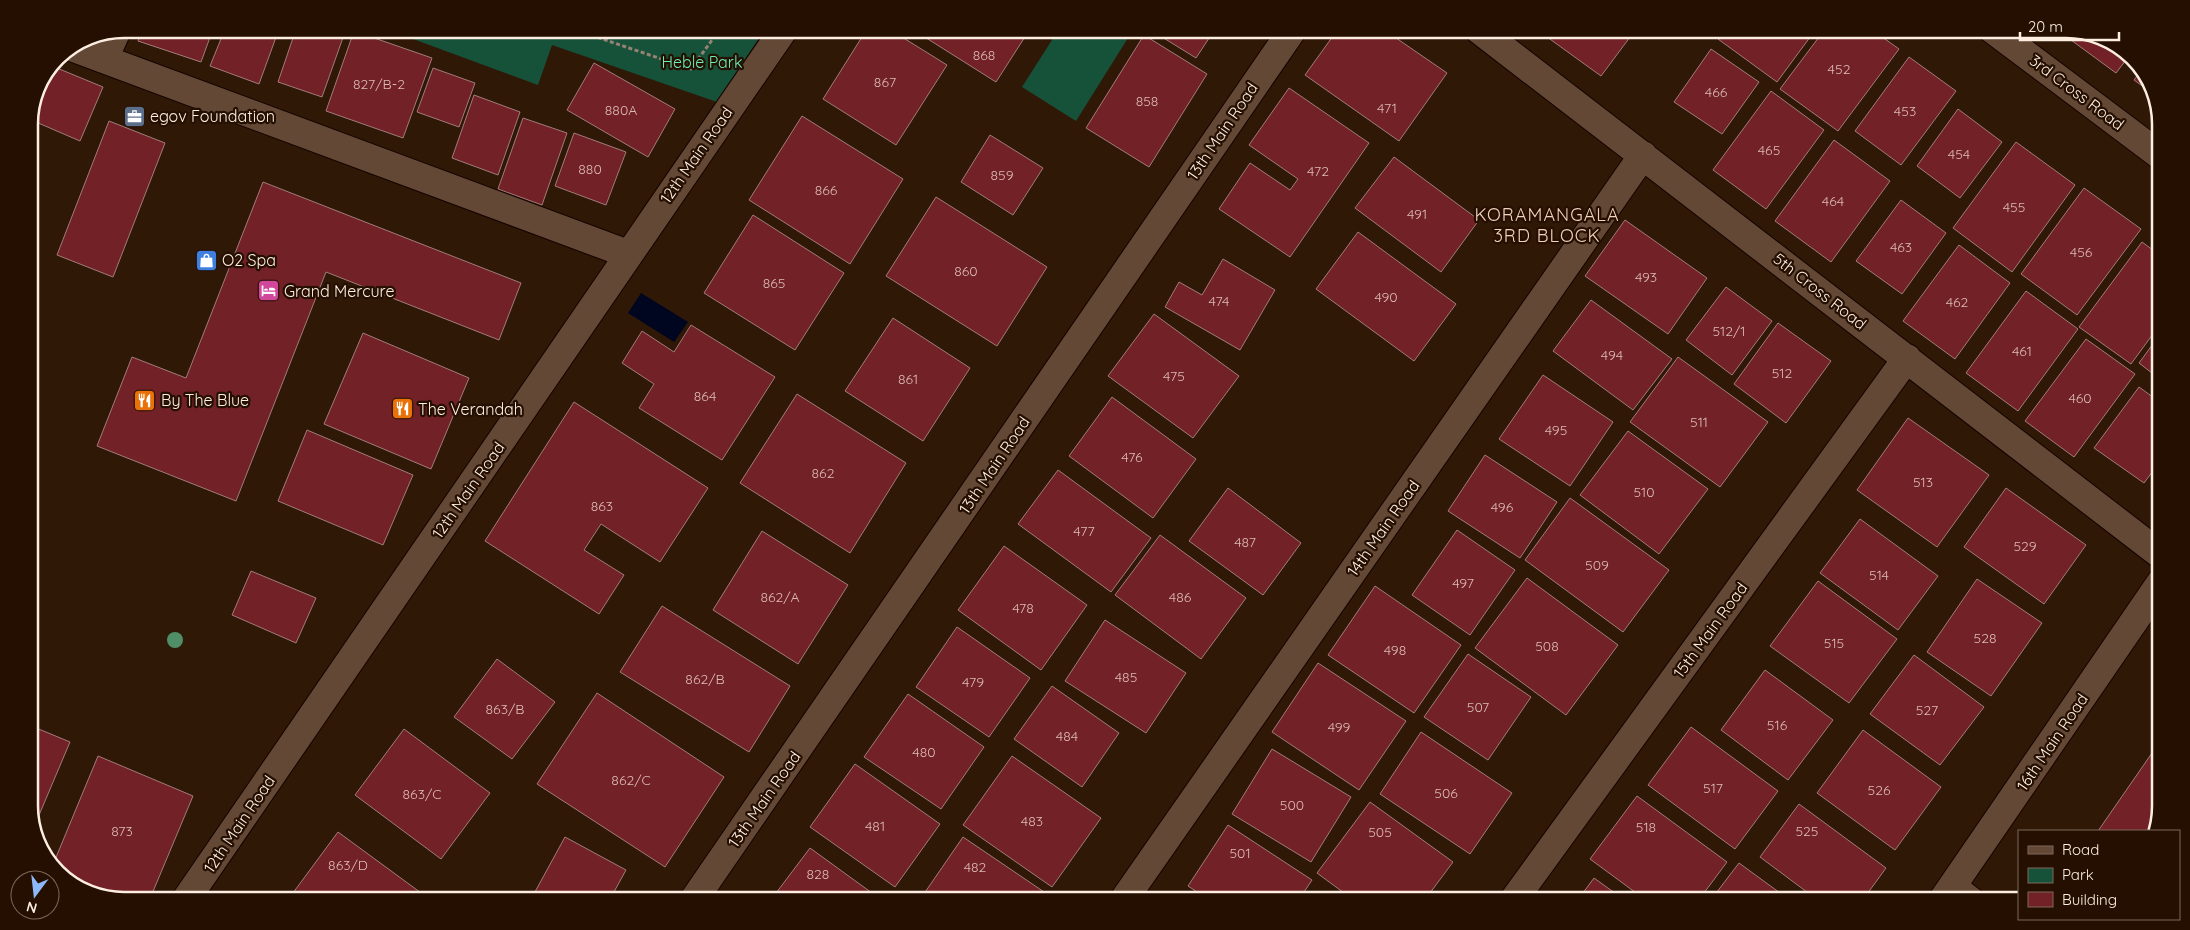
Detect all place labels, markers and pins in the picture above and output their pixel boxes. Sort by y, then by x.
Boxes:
office icon: egov Foundation [122,104,146,128]
place label: egov Foundation [150,106,275,126]
shop icon: O2 Spa [194,248,218,272]
place label: O2 Spa [222,250,276,270]
hotel icon: Grand Mercure [256,279,280,303]
place label: Grand Mercure [284,281,394,301]
restaurant icon: By The Blue [133,388,157,412]
place label: By The Blue [161,390,249,410]
restaurant icon: The Verandah [390,397,414,421]
place label: The Verandah [418,399,523,419]

